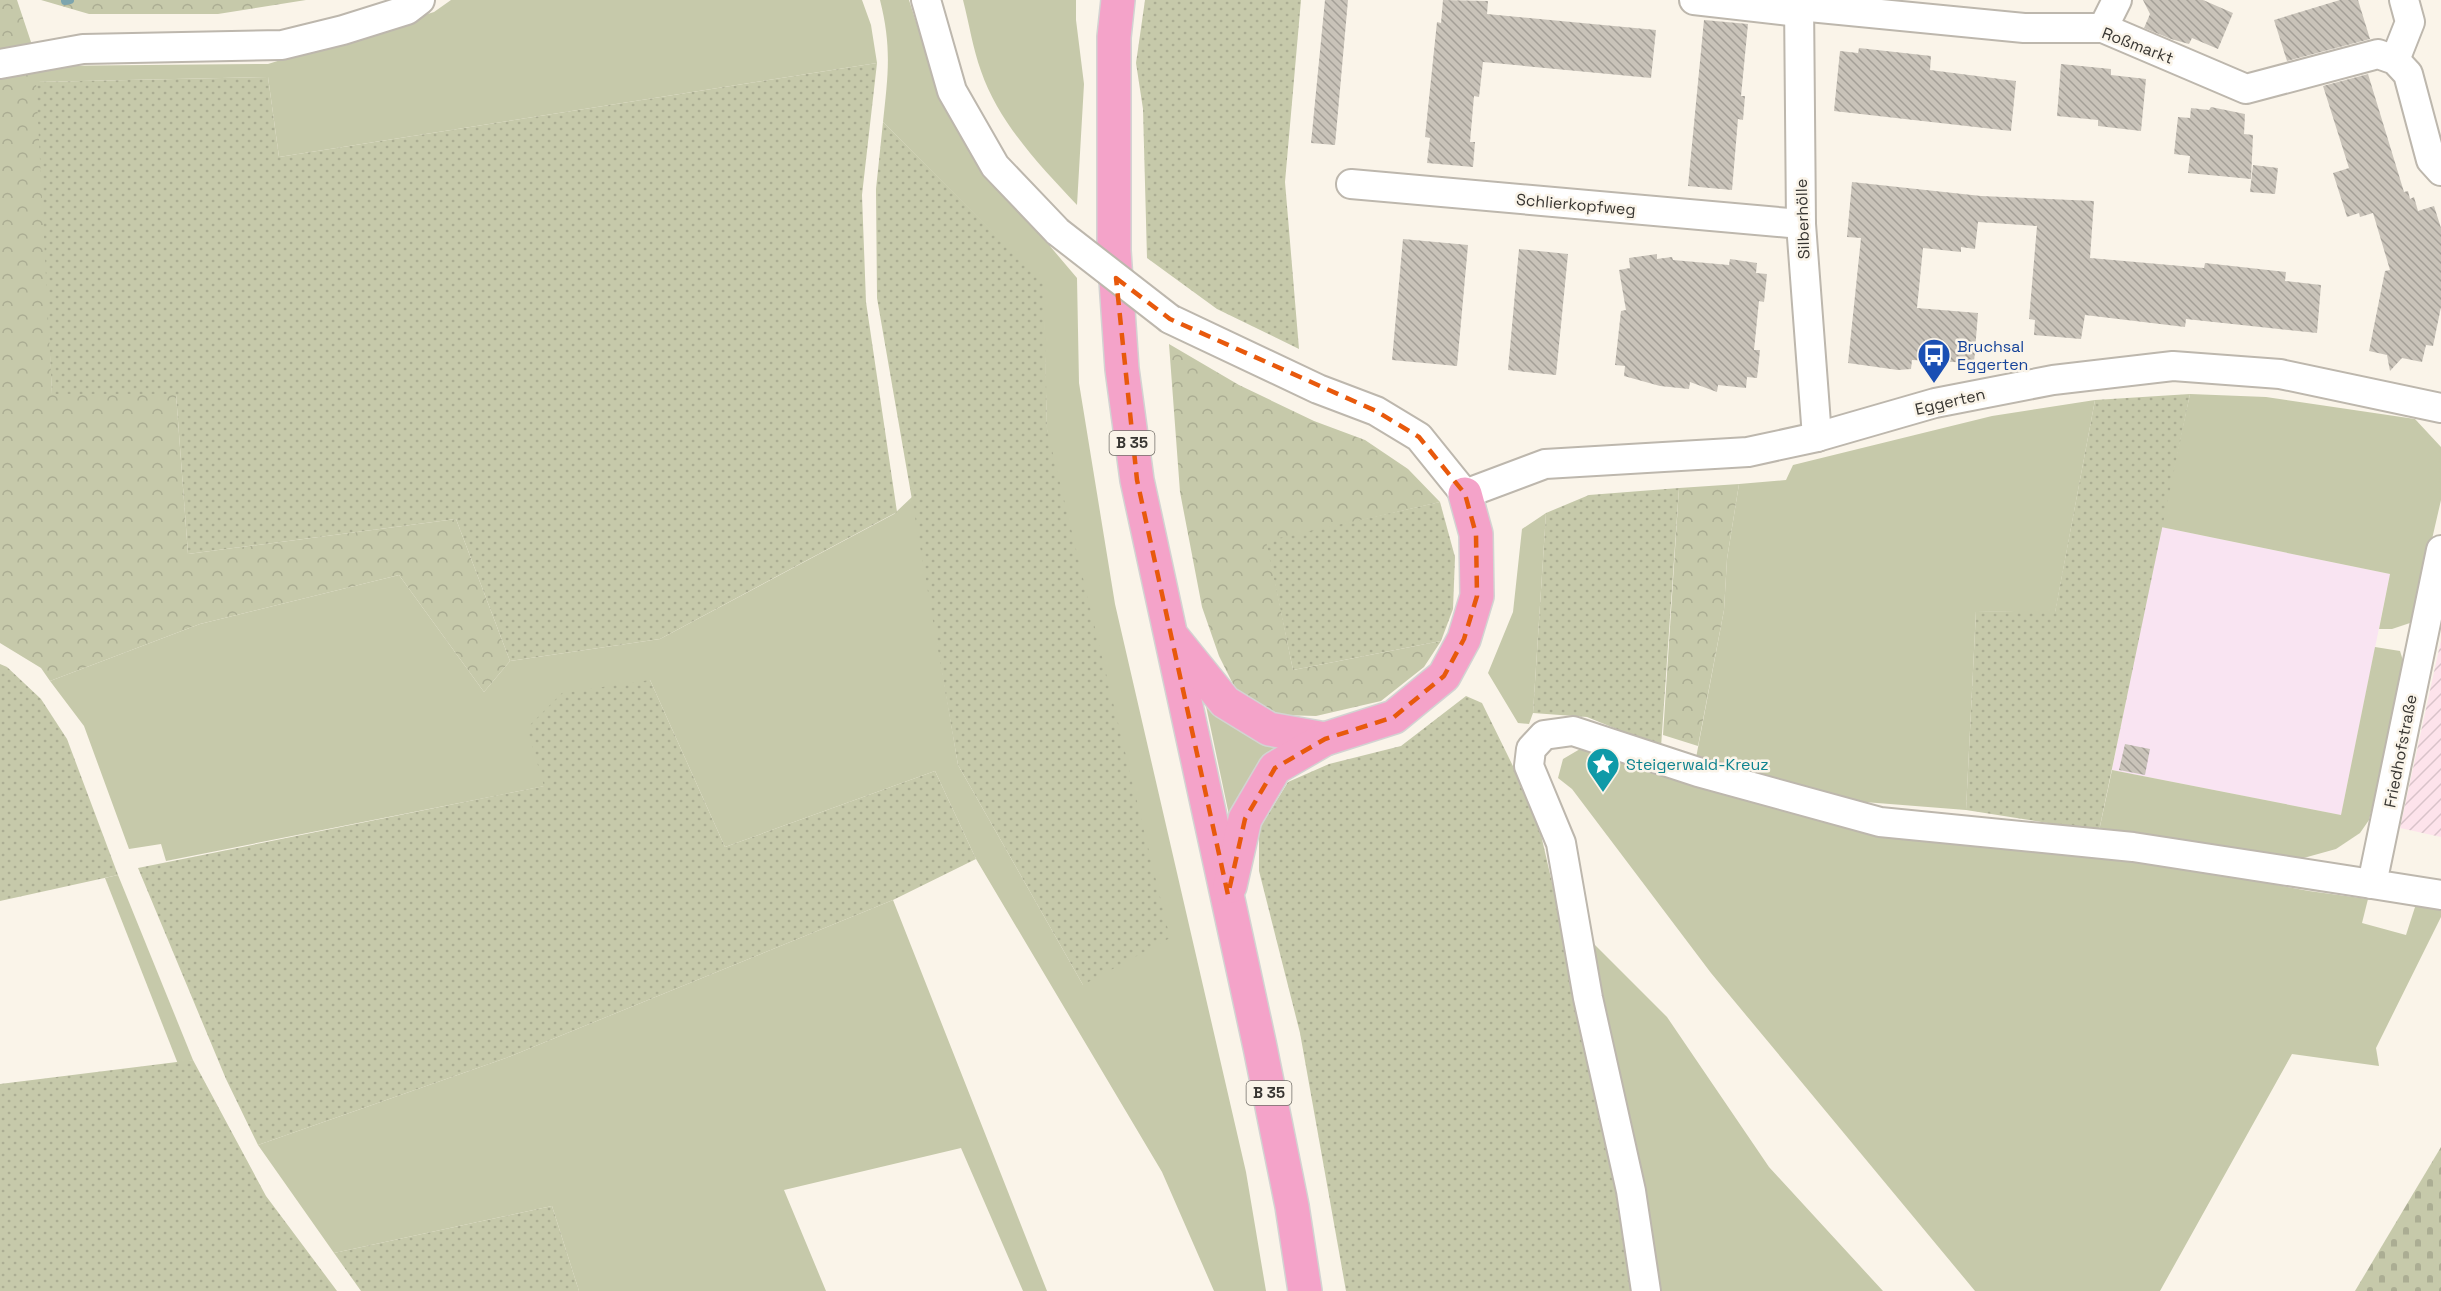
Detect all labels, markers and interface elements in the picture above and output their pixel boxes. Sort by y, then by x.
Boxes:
street label: Roßmarkt [2099,22,2177,69]
street label: Silberhölle [1791,178,1814,260]
street label: Schlierkopfweg [1515,189,1637,220]
place label: Bruchsal Eggerten [1957,336,2028,375]
bus stop icon: Bruchsal Eggerten [1916,337,1952,384]
street label: Eggerten [1913,383,1987,420]
road number: B 35 [1110,431,1154,455]
street label: Friedhofstraße [2379,693,2422,809]
place icon: Steigerwald-Kreuz [1585,746,1621,793]
place label: Steigerwald-Kreuz [1626,754,1769,775]
road number: B 35 [1246,1081,1292,1105]

